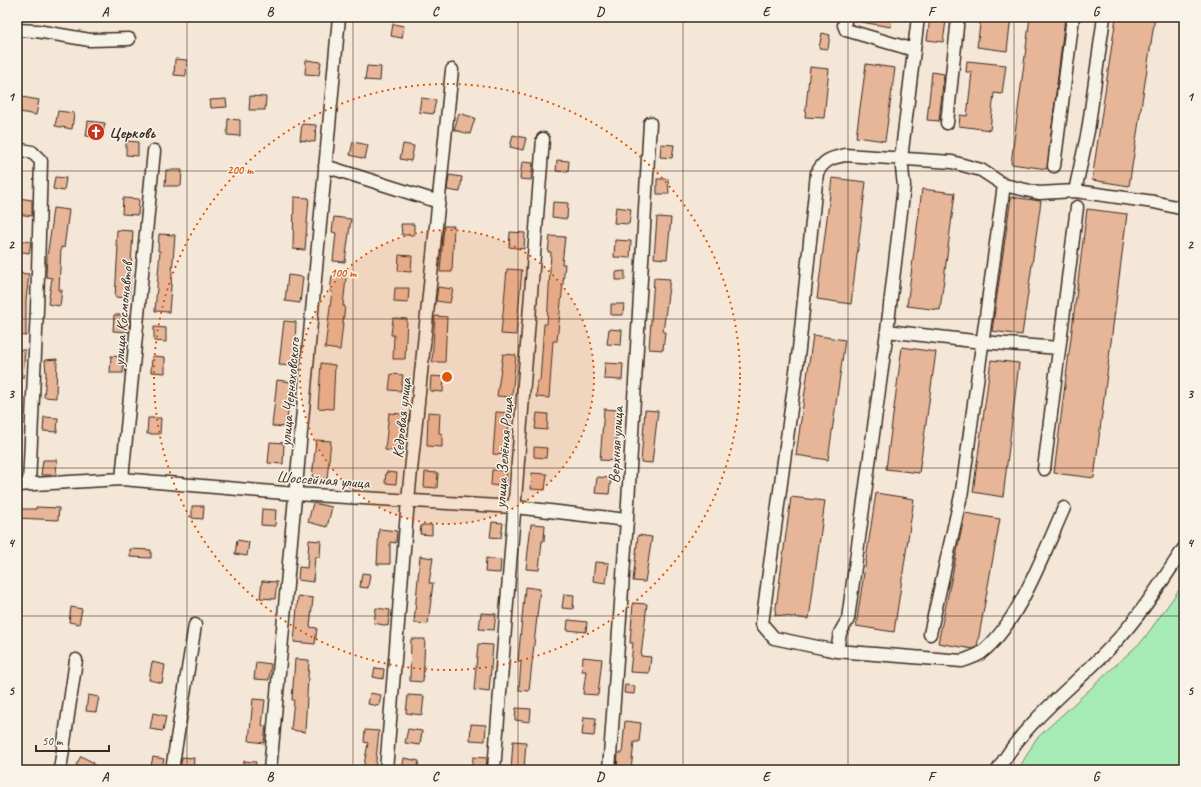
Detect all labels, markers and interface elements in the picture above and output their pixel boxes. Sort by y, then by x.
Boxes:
text: A [102,4,110,20]
text: B [267,4,275,20]
text: C [432,4,440,20]
text: D [596,4,605,20]
text: E [763,4,772,20]
text: F [928,4,937,20]
text: G [1093,4,1101,20]
text: 1 [8,89,16,105]
text: 1 [1187,89,1195,105]
church icon: Церковь [86,122,106,142]
place label: Церковь [109,123,156,143]
text: 200 m [227,162,254,178]
text: 2 [8,237,15,253]
text: 2 [1187,237,1194,253]
street label: улица Космонавтов [108,258,138,368]
text: 100 m [330,265,357,281]
street label: улица Черняховского [275,335,305,448]
centre of rings [440,370,454,384]
street label: Кедровая улица [388,376,416,459]
text: 3 [8,386,15,402]
text: 3 [1187,386,1194,402]
street label: улица Зелёная Роща [490,396,518,510]
street label: Верхняя улица [604,405,628,484]
street label: Шоссейная улица [276,467,372,493]
text: 4 [8,535,16,551]
text: 4 [1187,535,1195,551]
text: 5 [8,683,15,699]
text: 5 [1187,683,1194,699]
scale bar [36,727,109,753]
text: 50 m [42,733,64,749]
text: A [102,769,110,785]
text: B [267,769,275,785]
text: C [432,769,440,785]
text: D [596,769,605,785]
text: E [763,769,772,785]
text: F [928,769,937,785]
text: G [1093,769,1101,785]

